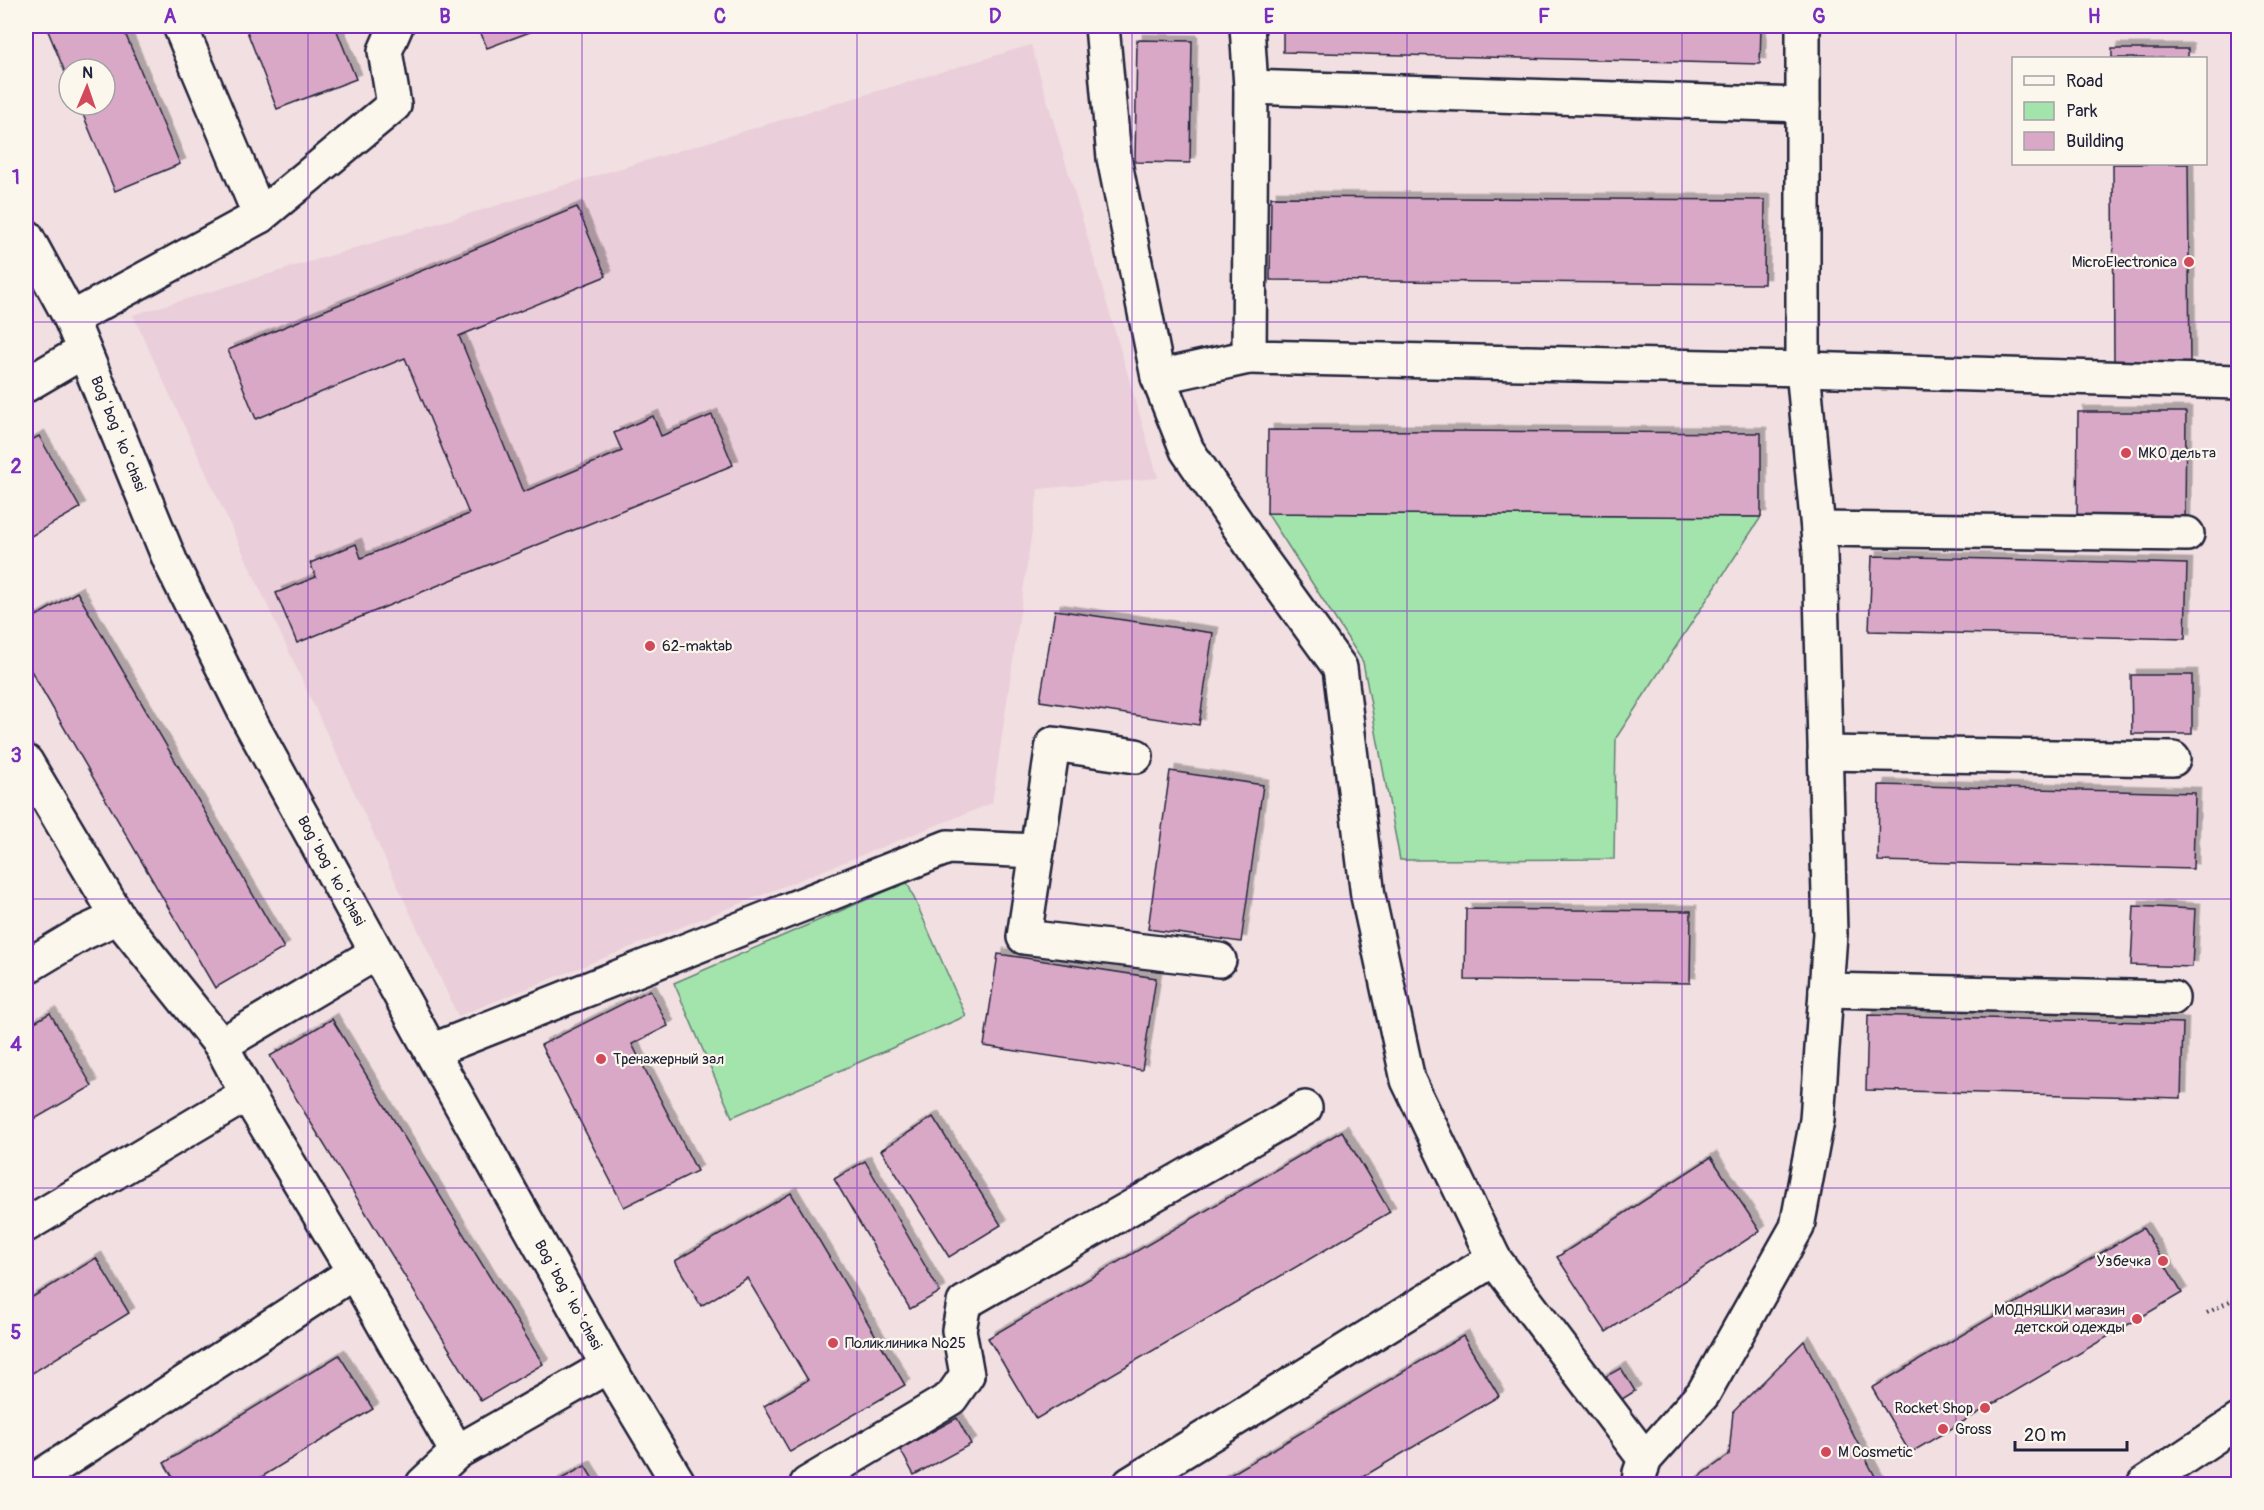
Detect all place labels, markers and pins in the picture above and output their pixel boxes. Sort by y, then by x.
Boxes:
place label: MicroElectronica [2072,253,2177,272]
marker: MicroElectronica [2182,255,2196,269]
place label: МКО дельта [2138,444,2216,463]
marker: МКО дельта [2119,446,2133,460]
place label: 62-maktab [662,637,732,656]
marker: 62-maktab [643,639,657,653]
place label: Тренажерный зал [613,1050,724,1069]
marker: Тренажерный зал [594,1052,608,1066]
place label: Узбечка [2096,1252,2151,1271]
marker: Узбечка [2156,1254,2170,1268]
place label: МОДНЯШКИ магазин детской одежды [1994,1301,2125,1337]
marker: МОДНЯШКИ магазин детской одежды [2130,1312,2144,1326]
place label: Поликлиника №25 [845,1334,966,1353]
marker: Поликлиника №25 [826,1336,840,1350]
place label: Rocket Shop [1895,1399,1973,1418]
marker: Rocket Shop [1978,1401,1992,1415]
place label: Gross [1955,1420,1992,1439]
marker: Gross [1936,1422,1950,1436]
place label: M Cosmetic [1838,1443,1914,1462]
marker: M Cosmetic [1819,1445,1833,1459]

